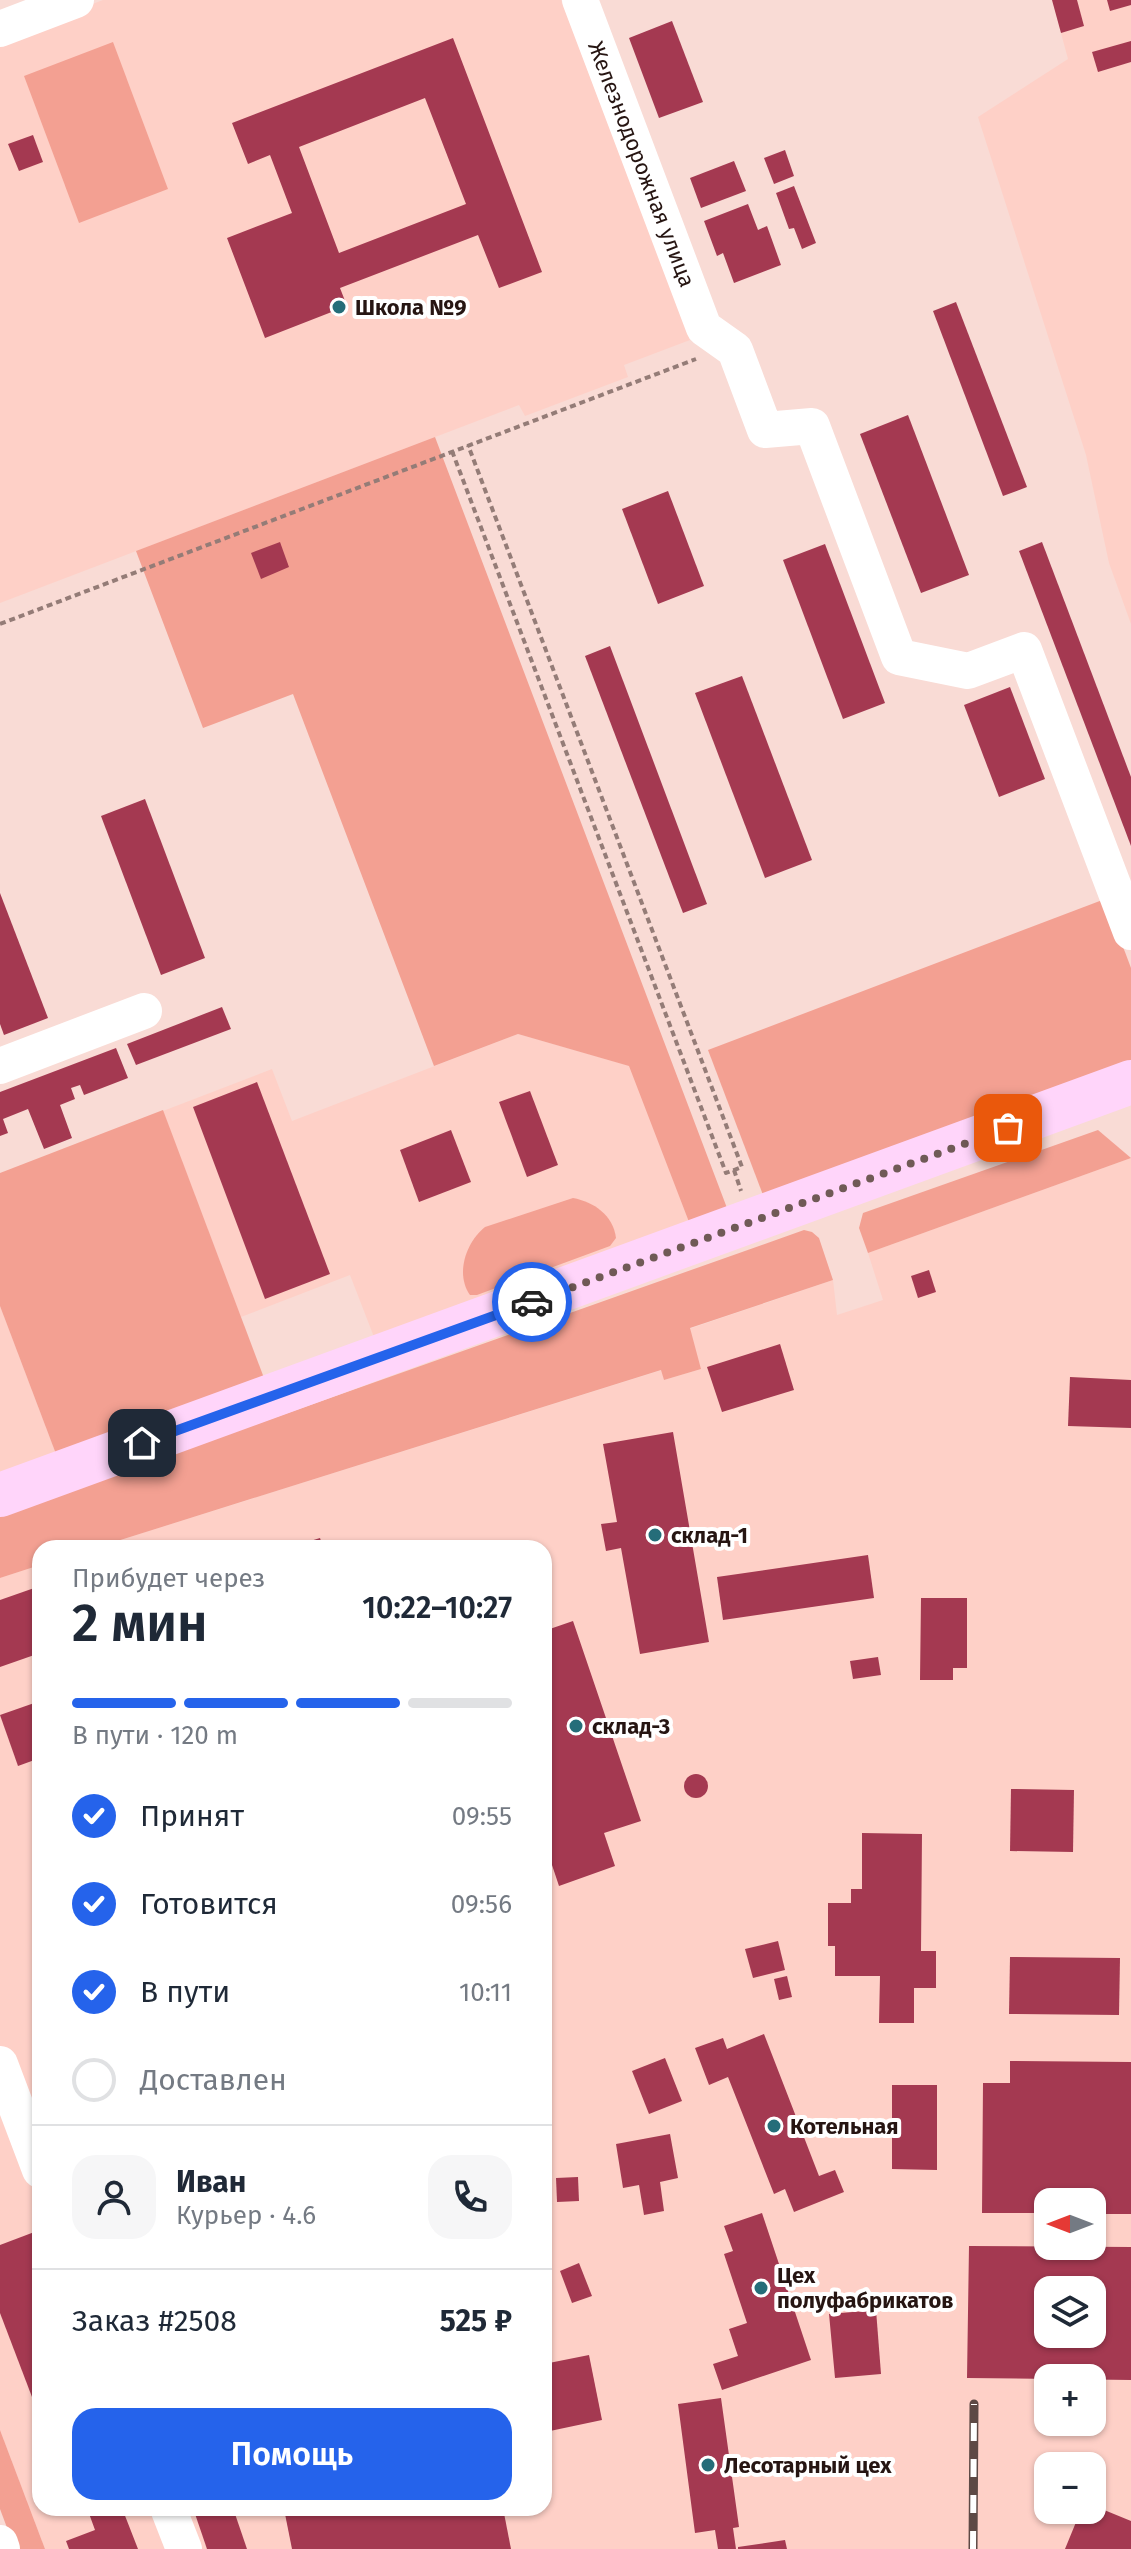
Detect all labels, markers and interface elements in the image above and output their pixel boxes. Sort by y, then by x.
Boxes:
street label: Железнодорожная улица [582,37,701,291]
place label: Школа №9 [355,294,466,321]
marker: Школа №9 [330,298,348,316]
pin [974,1094,1042,1162]
icon: bag [986,1106,1030,1150]
courier [492,1262,572,1342]
icon: car [510,1280,554,1324]
pin [108,1409,176,1477]
icon: home [120,1421,164,1465]
place label: склад-1 [671,1522,748,1549]
marker: склад-1 [646,1526,664,1544]
text: Прибудет через [72,1563,265,1594]
text: 10:22–10:27 [362,1590,512,1626]
text: 2 мин [72,1592,208,1655]
place label: склад-3 [592,1713,670,1740]
marker: склад-3 [567,1717,585,1735]
text: В пути · 120 m [72,1720,238,1751]
icon: check [72,1794,116,1838]
text: Принят [140,1798,244,1834]
text: 09:55 [452,1801,512,1832]
icon: check [72,1882,116,1926]
text: Готовится [140,1886,278,1922]
text: 09:56 [451,1889,512,1920]
icon: check [72,1970,116,2014]
text: В пути [140,1974,230,2010]
text: 10:11 [459,1977,512,2008]
text: Доставлен [140,2062,287,2098]
place label: Котельная [790,2113,899,2140]
marker: Котельная [765,2117,783,2135]
button: person [72,2155,156,2239]
button: phone [428,2155,512,2239]
text: Иван [176,2164,246,2200]
north arrow [1034,2188,1106,2260]
map controls [1034,2188,1106,2524]
text: Курьер · 4.6 [176,2200,316,2231]
place label: Цех полуфабрикатов [777,2262,954,2314]
button: layers [1034,2276,1106,2348]
marker: Цех полуфабрикатов [752,2279,770,2297]
text: Заказ #2508 [72,2303,237,2339]
text: 525 ₽ [440,2303,512,2339]
button: + [1034,2364,1106,2436]
button: Помощь [72,2408,512,2500]
place label: Лесотарный цех [724,2452,892,2479]
button: − [1034,2452,1106,2524]
marker: Лесотарный цех [699,2456,717,2474]

